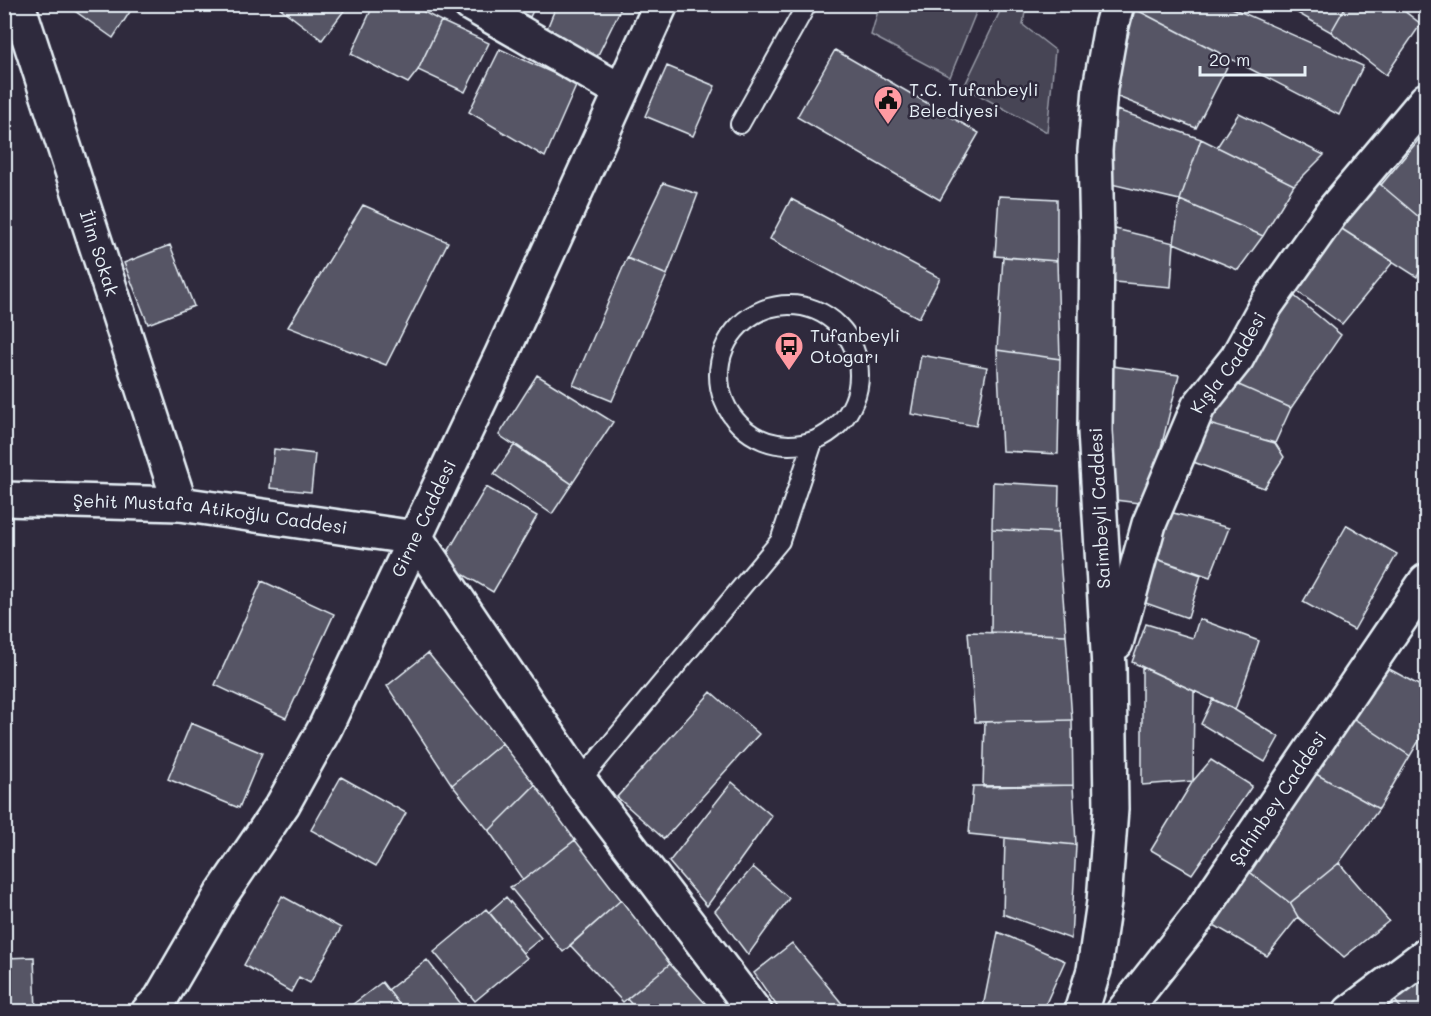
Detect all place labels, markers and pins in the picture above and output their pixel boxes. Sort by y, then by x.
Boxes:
place label: T.C. Tufanbeyli Belediyesi [909,77,1038,122]
public building icon: T.C. Tufanbeyli Belediyesi [872,84,904,126]
place label: Tufanbeyli Otogarı [810,323,900,368]
bus stop icon: Tufanbeyli Otogarı [773,330,805,372]

